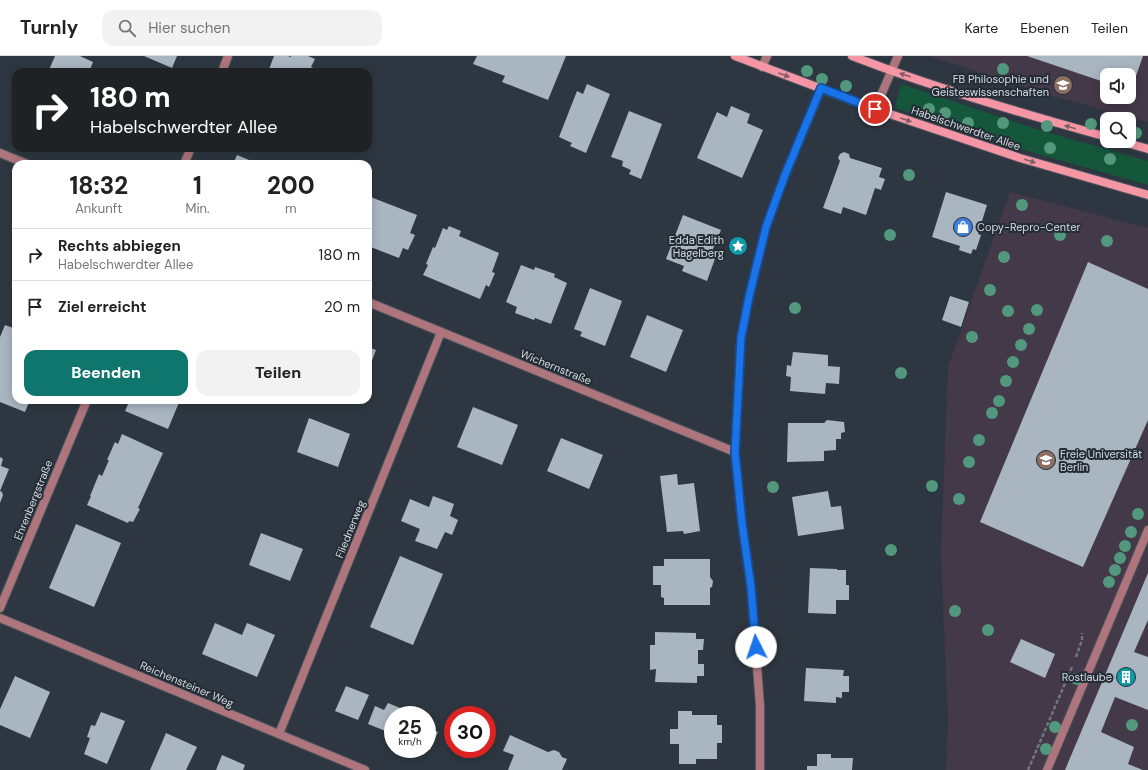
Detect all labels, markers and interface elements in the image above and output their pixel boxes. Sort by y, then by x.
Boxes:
search box [102,10,382,46]
text: Turnly [20,15,78,40]
icon: search [116,17,138,39]
text: Hier suchen [148,18,230,38]
text: Karte [964,19,998,37]
text: Ebenen [1020,19,1069,37]
text: Teilen [1091,19,1128,37]
map controls [1100,68,1136,148]
button: sound [1100,68,1136,104]
one-way arrow [779,72,791,78]
one-way arrow [899,72,911,78]
place label: FB Philosophie und Geisteswissenschaften [932,72,1049,99]
school or university icon: FB Philosophie und Geisteswissenschaften [1052,74,1074,96]
text: 180 m [90,79,171,116]
icon: right [24,84,76,136]
pin [858,92,892,126]
icon: arrive [864,98,886,120]
street label: Habelschwerdter Allee [910,103,1022,153]
button: search [1100,112,1136,148]
text: Habelschwerdter Allee [90,115,277,139]
one-way arrow [901,117,913,123]
one-way arrow [1063,124,1075,130]
one-way arrow [1024,158,1036,164]
text: 18:32 [69,170,128,201]
text: 1 [193,170,202,201]
text: 200 [267,170,315,201]
text: Ankunft [75,200,122,217]
text: Min. [185,200,210,217]
text: m [285,200,297,217]
shop icon: Copy-Repro-Center [952,216,974,238]
place label: Copy-Repro-Center [977,220,1081,234]
place label: Edda Edith Hagelberg [669,233,724,260]
place icon: Edda Edith Hagelberg [727,235,749,257]
text: Rechts abbiegen [58,236,181,256]
icon: right [24,244,46,266]
text: 180 m [319,245,360,265]
text: Habelschwerdter Allee [58,256,193,273]
icon: arrive [24,296,46,318]
text: Ziel erreicht [58,297,147,317]
text: 20 m [324,297,360,317]
street label: Wichernstraße [518,346,594,388]
button: Beenden [24,350,188,396]
button: Teilen [196,350,360,396]
place label: Freie Universität Berlin [1060,447,1142,474]
school or university icon: Freie Universität Berlin [1035,449,1057,471]
street label: Ehrenbergstraße [11,458,55,542]
street label: Fliednerweg [332,498,368,560]
position arrow [735,626,777,668]
street label: Reichensteiner Weg [138,658,236,710]
building icon: Rostlaube [1115,666,1137,688]
place label: Rostlaube [1062,670,1112,684]
speed limit sign: 30 [444,706,496,758]
text: 25 [398,714,422,740]
text: km/h [398,735,422,748]

